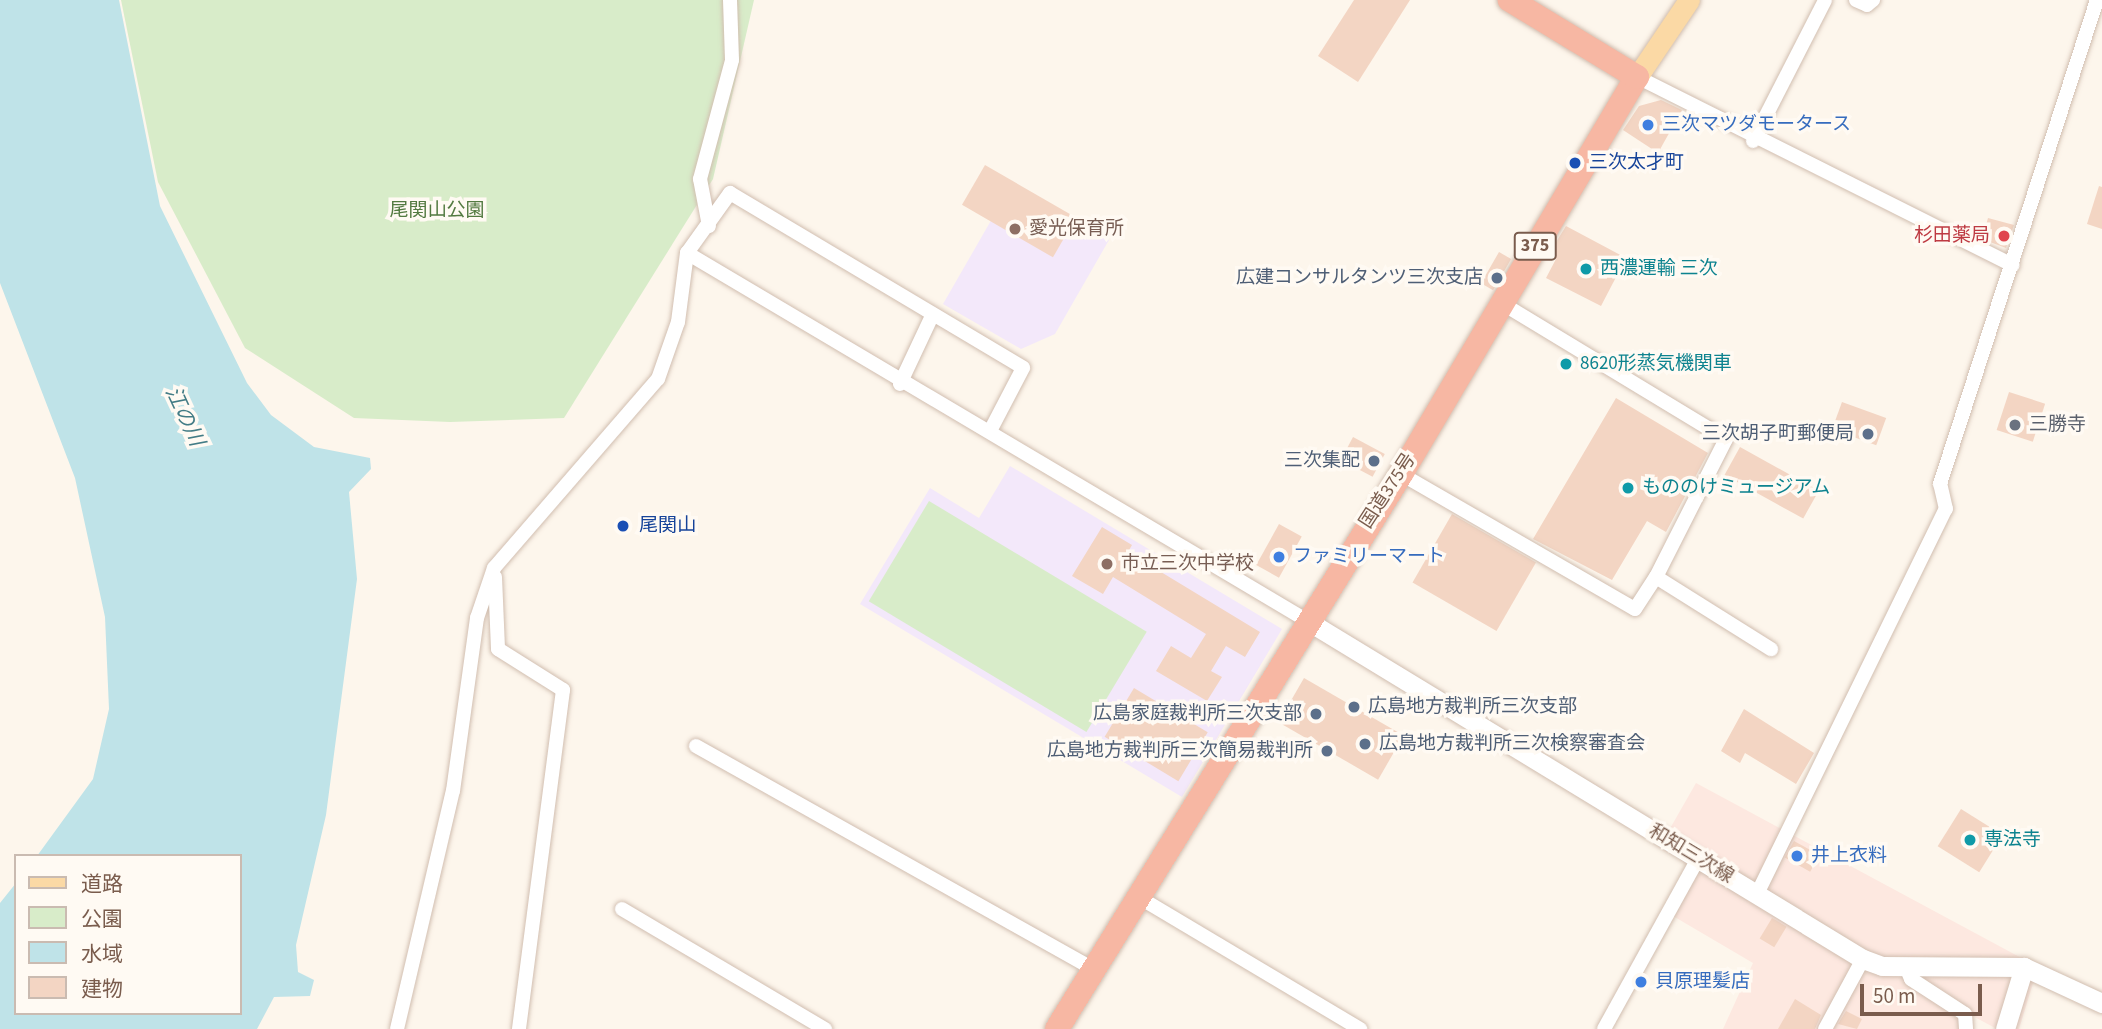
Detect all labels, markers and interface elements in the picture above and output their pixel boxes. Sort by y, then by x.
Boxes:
place label: 三次マツダモータース [1662,114,1852,136]
marker: 三次マツダモータース [1640,117,1656,133]
place label: 三次太才町 [1589,152,1684,174]
marker: 三次太才町 [1567,155,1583,171]
park label: 尾関山公園 [390,200,484,222]
place label: 愛光保育所 [1029,218,1124,240]
marker: 愛光保育所 [1007,221,1023,237]
place label: 杉田薬局 [1914,225,1990,247]
marker: 杉田薬局 [1996,228,2012,244]
road number: 375 [1512,232,1558,260]
place label: 西濃運輸 三次 [1600,258,1718,280]
marker: 西濃運輸 三次 [1578,261,1594,277]
place label: 広建コンサルタンツ三次支店 [1236,267,1483,289]
marker: 広建コンサルタンツ三次支店 [1489,270,1505,286]
place label: 8620形蒸気機関車 [1580,353,1732,375]
marker: 8620形蒸気機関車 [1558,356,1574,372]
water label: 江の川 [160,382,210,450]
place label: 三勝寺 [2029,414,2086,436]
marker: 三勝寺 [2007,417,2023,433]
place label: 三次胡子町郵便局 [1702,423,1854,445]
marker: 三次胡子町郵便局 [1860,426,1876,442]
street label: 国道375号 [1355,449,1421,533]
place label: 三次集配 [1284,450,1360,472]
marker: 三次集配 [1366,453,1382,469]
place label: もののけミュージアム [1642,477,1832,499]
marker: もののけミュージアム [1620,480,1636,496]
place label: 尾関山 [639,515,696,537]
marker: 尾関山 [613,516,633,536]
place label: ファミリーマート [1293,546,1445,568]
marker: ファミリーマート [1271,549,1287,565]
place label: 市立三次中学校 [1121,553,1254,575]
marker: 市立三次中学校 [1099,556,1115,572]
place label: 広島地方裁判所三次支部 [1368,696,1577,718]
marker: 広島地方裁判所三次支部 [1346,699,1362,715]
place label: 広島家庭裁判所三次支部 [1093,703,1302,725]
marker: 広島家庭裁判所三次支部 [1308,706,1324,722]
place label: 広島地方裁判所三次検察審査会 [1379,733,1645,755]
marker: 広島地方裁判所三次検察審査会 [1357,736,1373,752]
place label: 広島地方裁判所三次簡易裁判所 [1047,740,1313,762]
marker: 広島地方裁判所三次簡易裁判所 [1319,743,1335,759]
street label: 和知三次線 [1644,820,1738,888]
place label: 専法寺 [1984,829,2041,851]
marker: 専法寺 [1962,832,1978,848]
place label: 井上衣料 [1811,845,1887,867]
marker: 井上衣料 [1789,848,1805,864]
legend [14,854,242,1015]
text: 道路 [81,869,123,899]
text: 公園 [81,904,123,934]
text: 水域 [81,939,123,969]
scale bar [1864,970,1986,1014]
place label: 貝原理髪店 [1655,971,1750,993]
text: 建物 [81,974,123,1004]
marker: 貝原理髪店 [1633,974,1649,990]
text: 50 m [1873,981,1915,1011]

